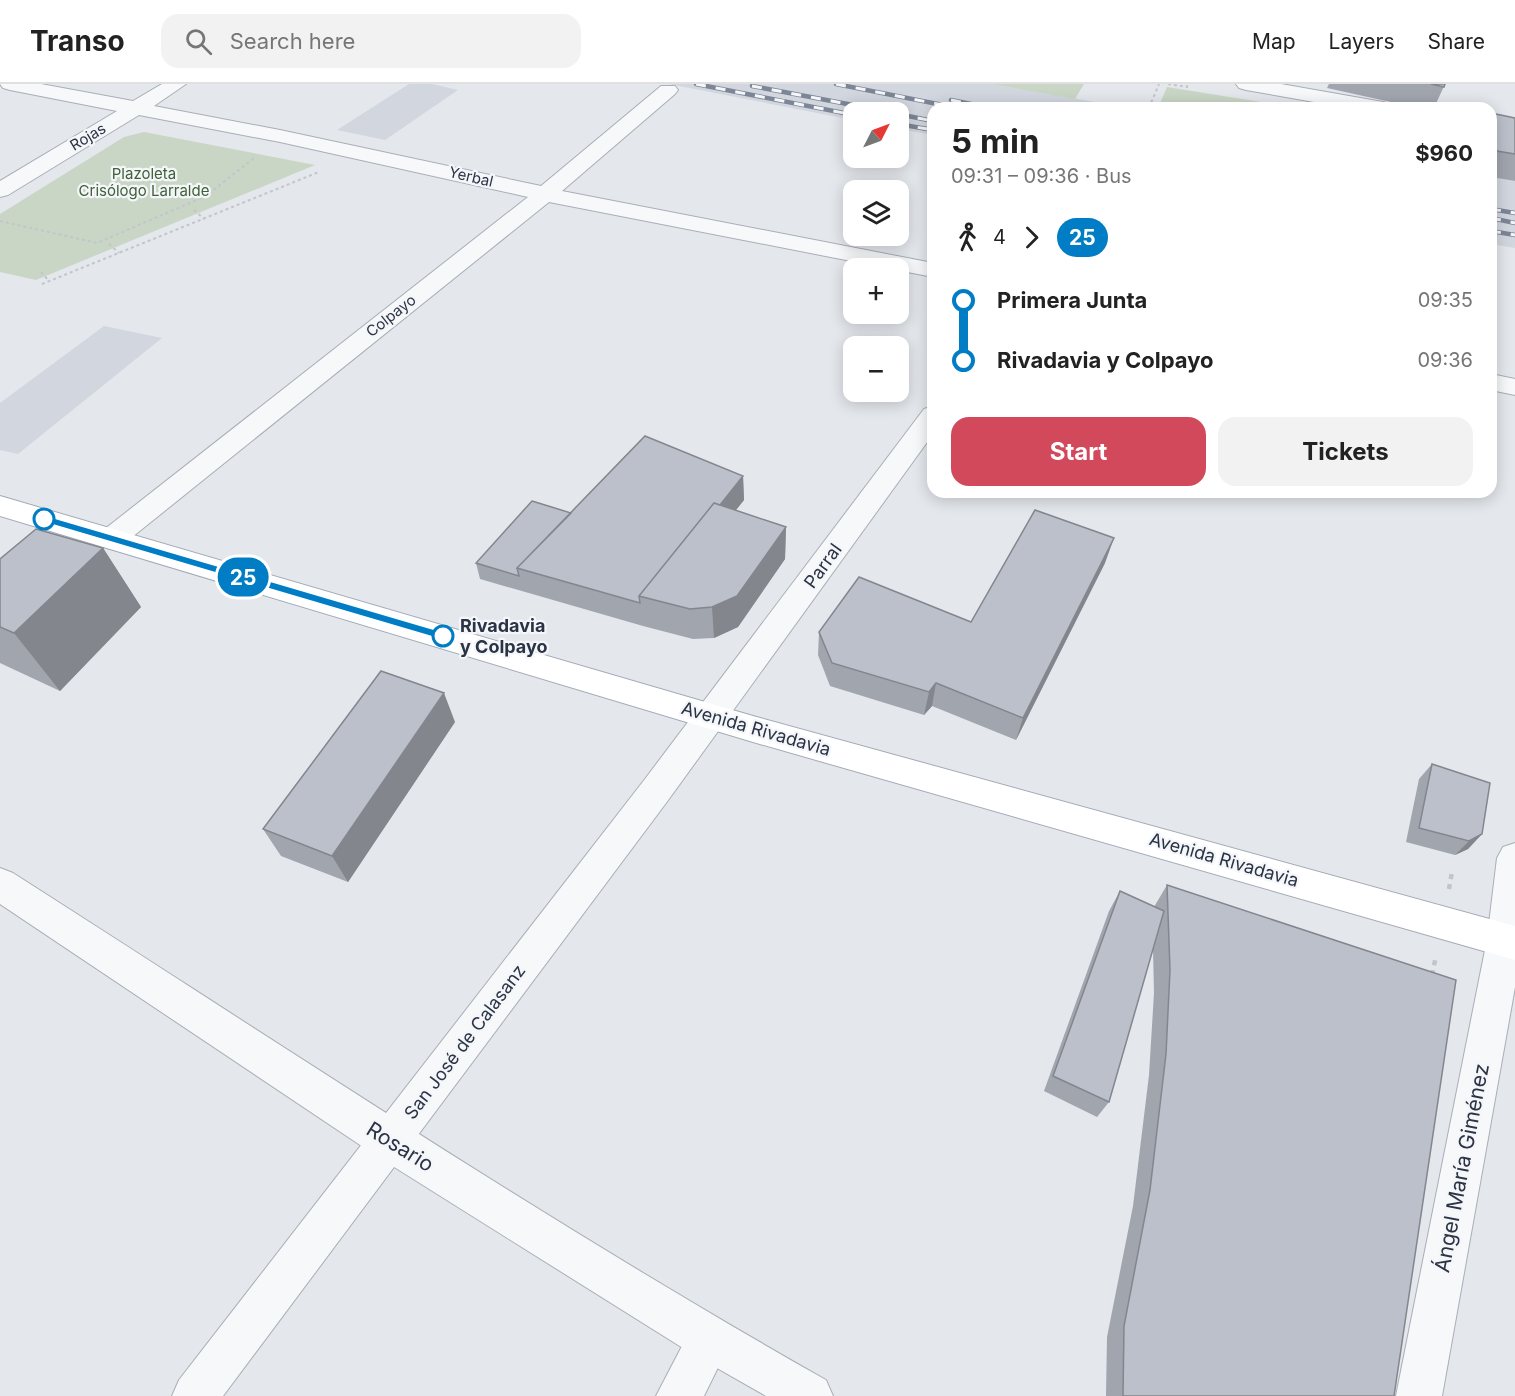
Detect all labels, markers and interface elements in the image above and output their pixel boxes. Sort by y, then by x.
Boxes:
search box [161,14,581,68]
text: Transo [30,24,125,58]
icon: search [182,25,215,58]
text: Search here [230,28,355,54]
text: Map [1252,29,1296,54]
text: Layers [1329,29,1395,54]
text: Share [1428,29,1485,54]
north arrow [843,102,909,168]
map controls [843,102,909,402]
street label: Rojas [66,118,109,155]
text: 5 min [951,121,1040,161]
text: $960 [1415,140,1473,166]
street label: Yerbal [447,162,495,191]
park label: Plazoleta Crisólogo Larralde [79,164,209,200]
text: 09:31 – 09:36 · Bus [951,164,1132,188]
button: layers [843,180,909,246]
icon: walk [951,221,984,254]
icon: forward [1015,221,1048,254]
text: 4 [993,225,1006,249]
text: 25 [1069,225,1096,250]
button: + [843,258,909,324]
text: Primera Junta [997,287,1147,313]
text: 09:35 [1418,288,1473,312]
street label: Colpayo [362,290,419,341]
button: − [843,336,909,402]
text: Rivadavia y Colpayo [997,347,1214,373]
text: 09:36 [1417,348,1473,372]
button: Start [951,417,1206,486]
button: Tickets [1218,417,1473,486]
unlabelled marker [33,508,55,530]
street label: Parral [799,539,846,592]
line badge: 25 [216,558,270,596]
text: 25 [230,565,256,590]
place label: Rivadavia y Colpayo [460,615,548,657]
marker: Rivadavia y Colpayo [432,625,454,647]
street label: Avenida Rivadavia [679,697,833,760]
street label: Avenida Rivadavia [1147,828,1301,891]
street label: San José de Calasanz [400,960,530,1123]
street label: Ángel María Giménez [1428,1061,1494,1274]
street label: Rosario [362,1116,439,1177]

